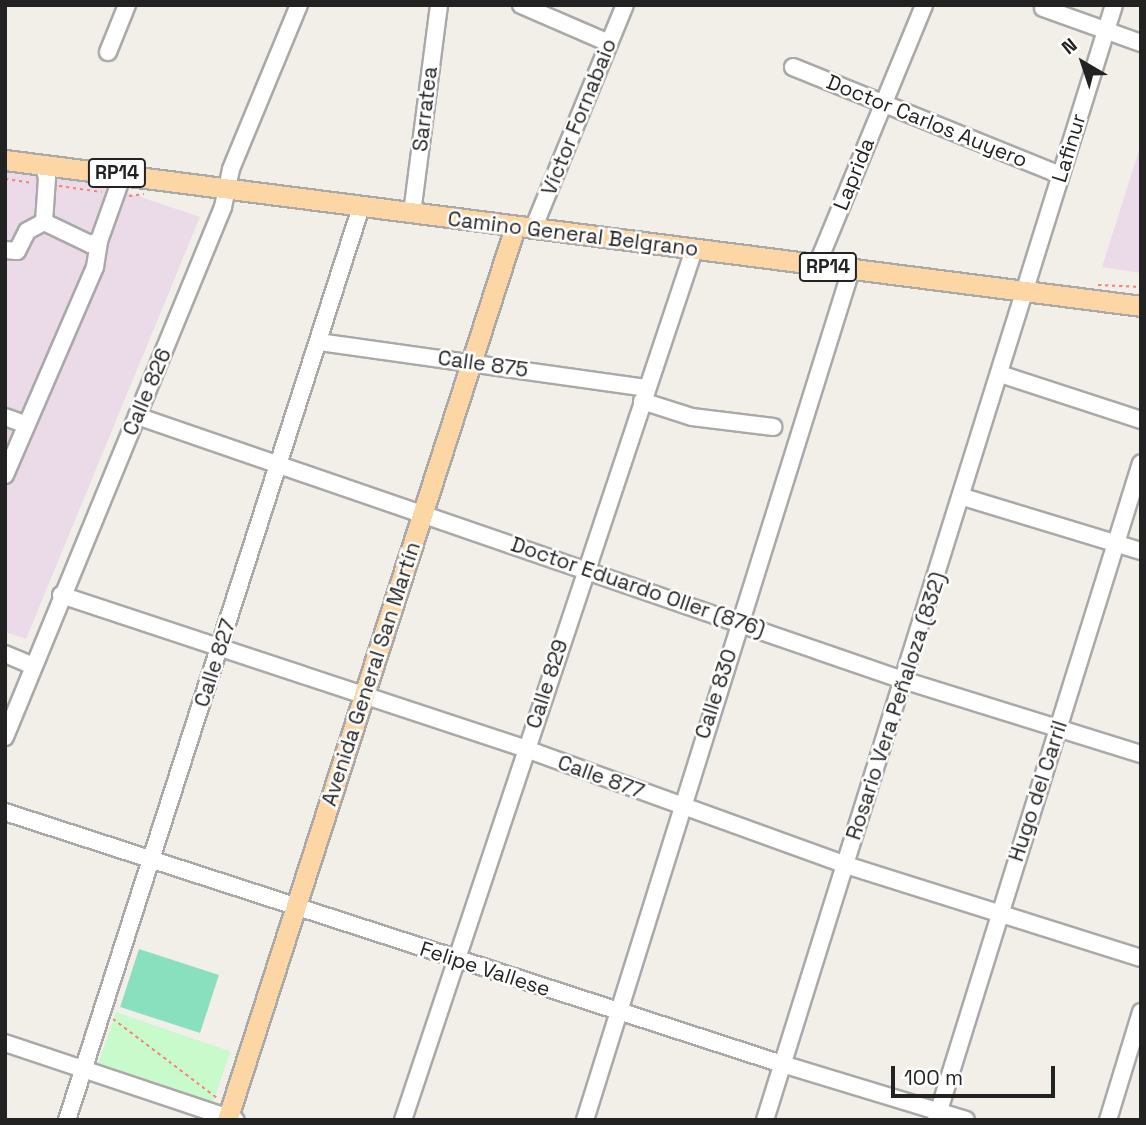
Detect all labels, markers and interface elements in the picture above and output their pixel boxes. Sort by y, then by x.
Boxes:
north arrow [1048,28,1118,98]
text: N [1057,33,1082,60]
street label: Víctor Fornabaio [536,35,622,199]
street label: Sarratea [407,65,443,153]
street label: Doctor Carlos Auyero [823,69,1031,173]
street label: Lafinur [1047,111,1091,185]
street label: Laprida [828,134,880,214]
road number: RP14 [87,158,147,188]
street label: Camino General Belgrano [446,206,700,262]
road number: RP14 [798,252,858,282]
street label: Calle 826 [117,345,177,439]
street label: Calle 875 [436,345,530,383]
street label: Doctor Eduardo Oller (876) [508,532,768,642]
street label: Avenida General San Martín [316,539,426,809]
street label: Rosario Vera Peñaloza (832) [841,569,951,843]
street label: Calle 827 [189,616,241,710]
street label: Calle 829 [521,636,573,732]
street label: Calle 830 [690,646,742,742]
street label: Hugo del Carril [1003,717,1073,865]
street label: Calle 877 [554,750,648,804]
street label: Felipe Vallese [417,936,553,1002]
scale bar [894,1052,1058,1096]
text: 100 m [904,1064,963,1091]

